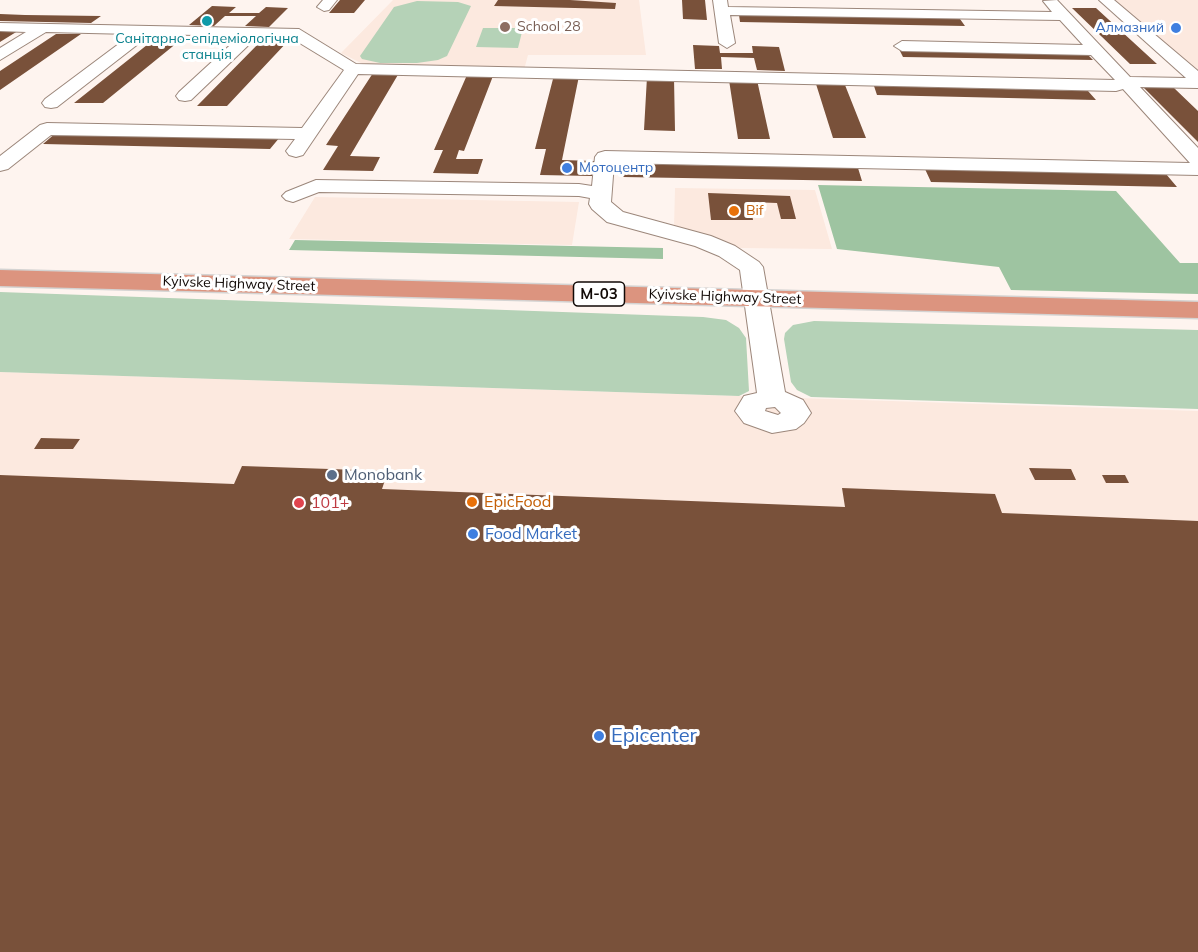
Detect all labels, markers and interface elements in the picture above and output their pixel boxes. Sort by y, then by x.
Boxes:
marker: Санітарно-епідеміологічна станція [200,14,214,28]
place label: School 28 [517,19,581,35]
marker: School 28 [498,20,512,34]
place label: Алмазний [1095,20,1164,36]
marker: Алмазний [1169,21,1183,35]
place label: Санітарно-епідеміологічна станція [115,31,299,63]
place label: Мотоцентр [579,160,653,176]
marker: Мотоцентр [560,161,574,175]
place label: Bif [746,203,764,219]
marker: Bif [727,204,741,218]
street label: Kyivske Highway Street [162,273,316,295]
road number: М-03 [574,282,624,306]
street label: Kyivske Highway Street [648,286,802,308]
place label: Monobank [344,465,422,485]
marker: Monobank [325,468,339,482]
place label: EpicFood [484,492,551,512]
place label: 101+ [311,493,349,513]
marker: EpicFood [465,495,479,509]
marker: 101+ [292,496,306,510]
place label: Food Market [485,524,577,544]
marker: Food Market [466,527,480,541]
place label: Epicenter [611,724,697,748]
marker: Epicenter [592,729,606,743]

